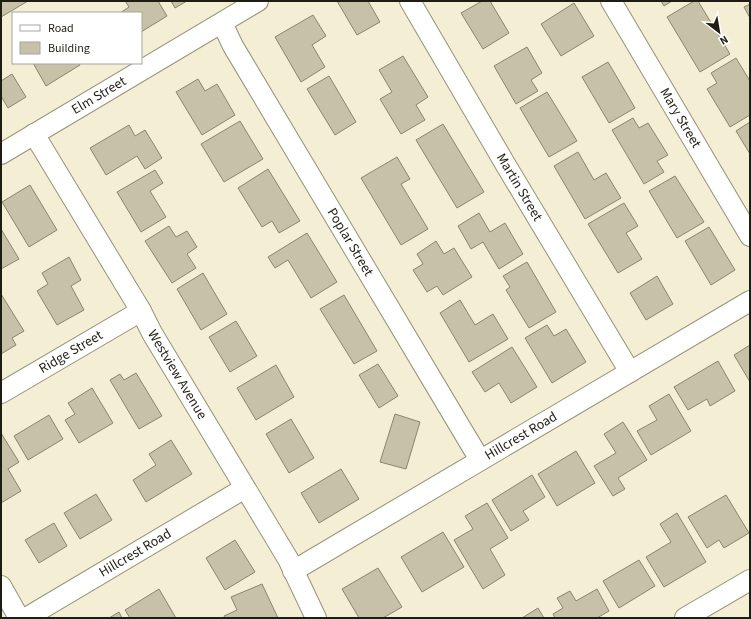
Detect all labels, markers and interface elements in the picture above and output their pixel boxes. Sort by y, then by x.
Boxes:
legend [12,12,142,64]
north arrow [699,12,739,52]
text: Road [48,20,74,37]
text: N [717,32,731,48]
text: Building [48,40,90,57]
street label: Elm Street [68,71,130,120]
street label: Mary Street [655,84,706,152]
street label: Martin Street [491,150,547,225]
street label: Poplar Street [322,204,378,280]
street label: Ridge Street [35,325,107,379]
street label: Westview Avenue [142,326,212,423]
street label: Hillcrest Road [481,407,561,465]
street label: Hillcrest Road [95,524,175,582]

